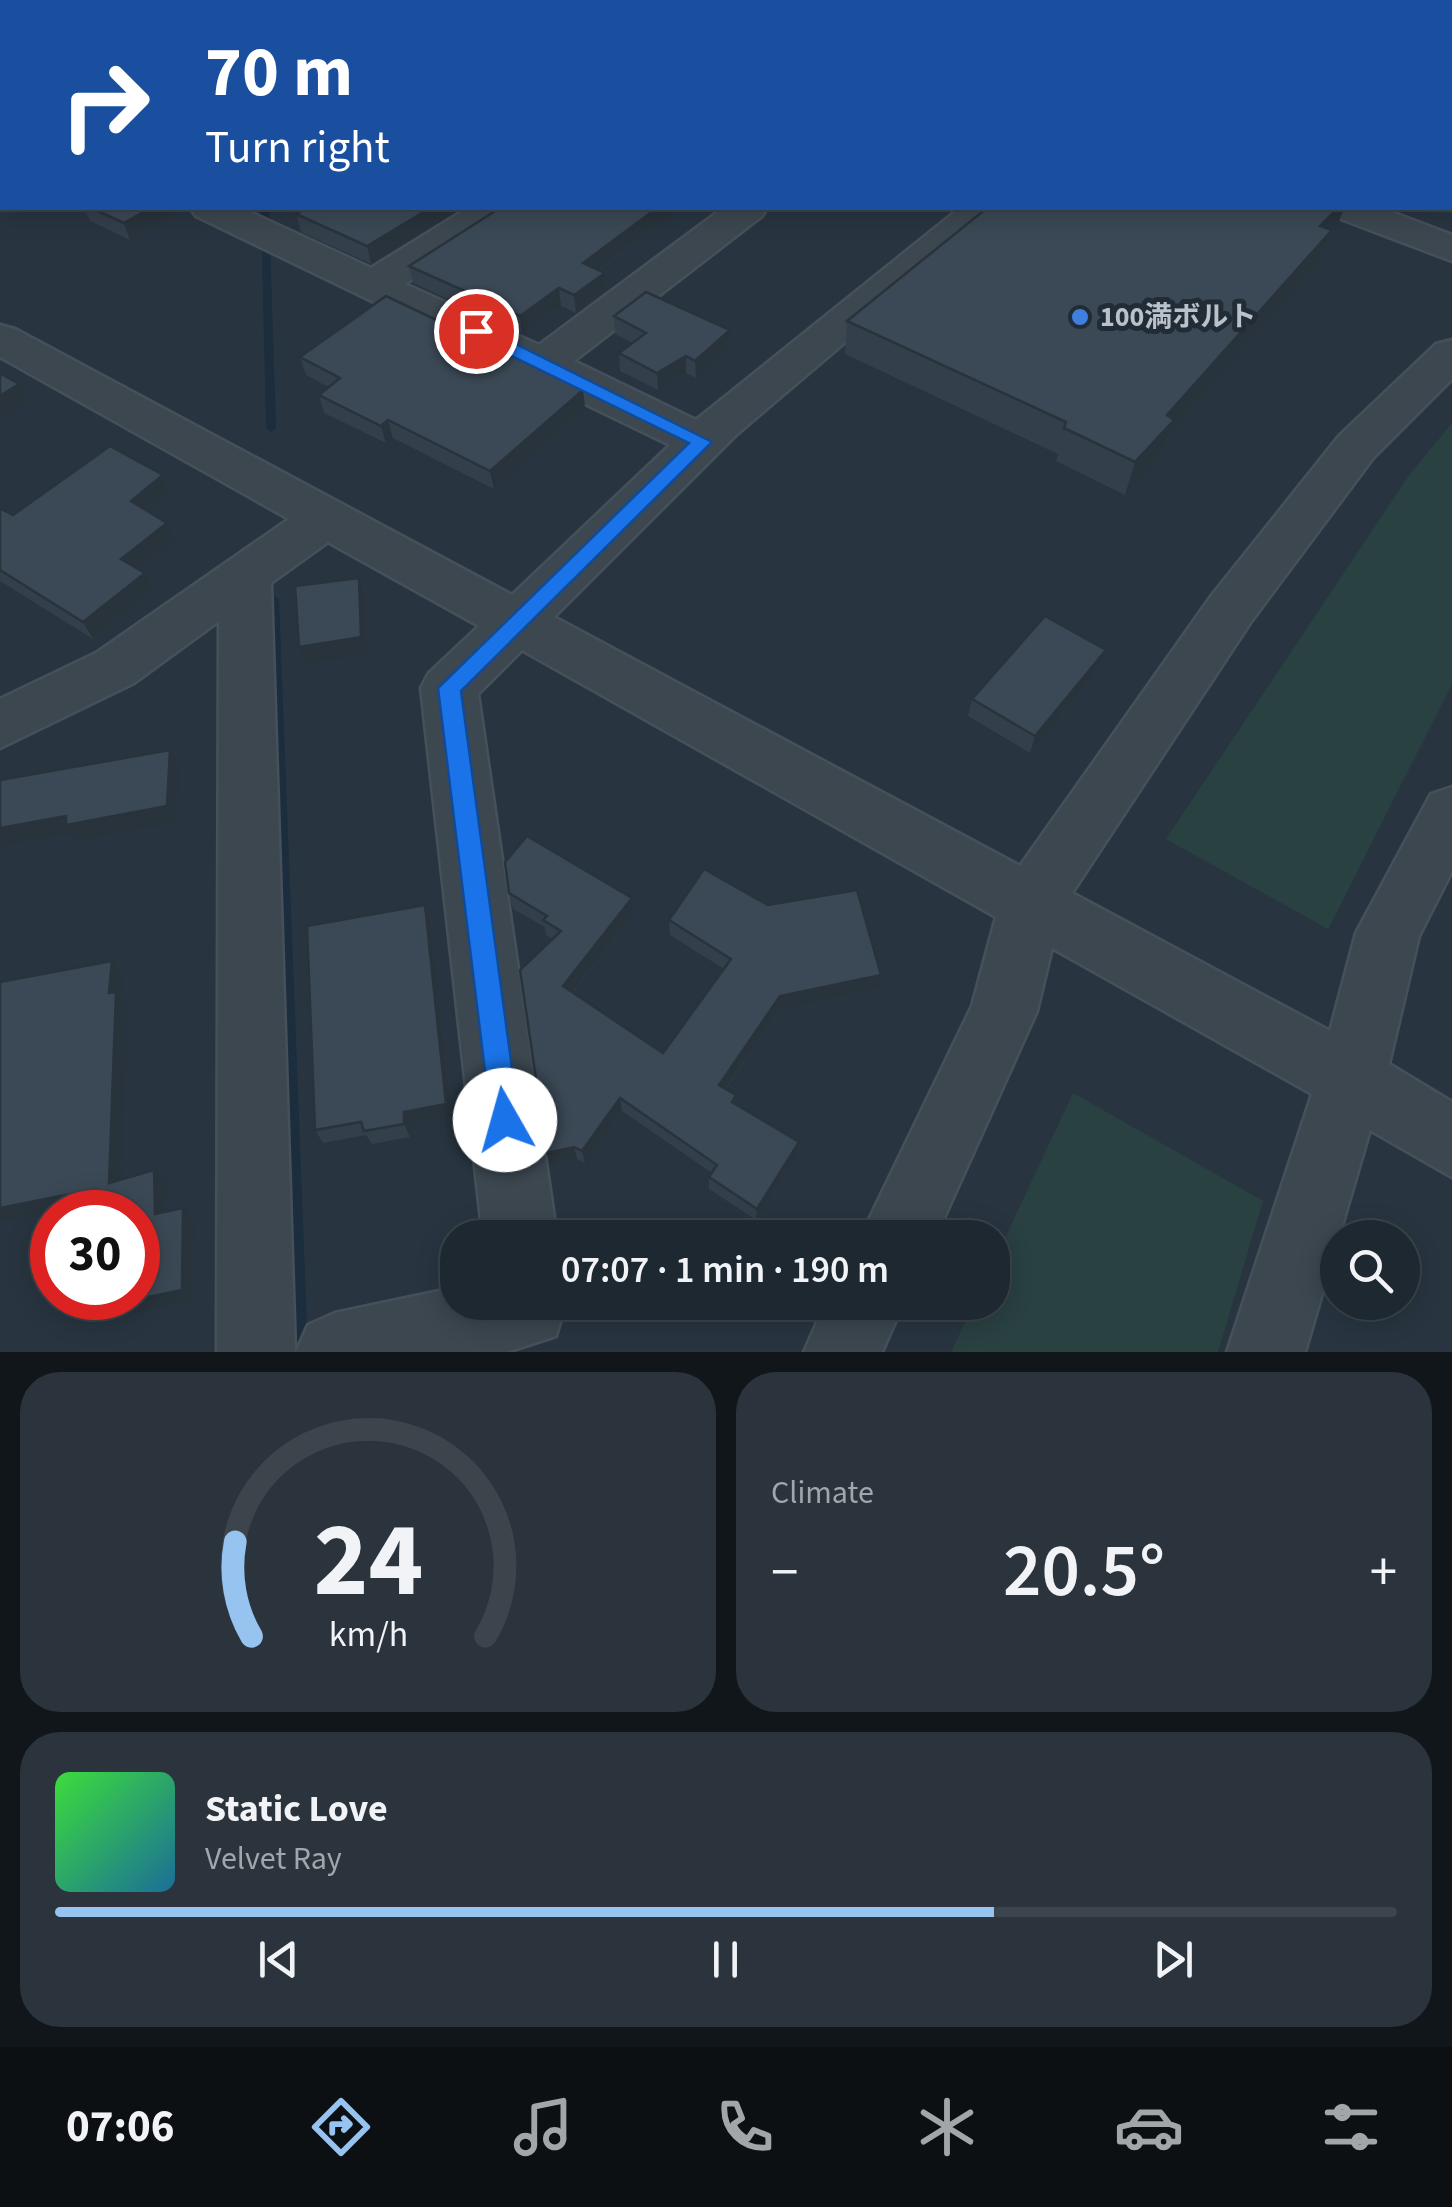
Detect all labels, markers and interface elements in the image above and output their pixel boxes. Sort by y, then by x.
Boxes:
text: 70 m [205,23,353,123]
icon: right [40,40,170,170]
text: Turn right [205,116,390,180]
pin [434,289,519,374]
place label: 100満ボルト [1100,297,1256,337]
icon: arrive [449,304,504,359]
marker: 100満ボルト [1069,306,1091,328]
position arrow [453,1068,557,1172]
speed limit sign: 30 [30,1190,160,1320]
map controls [1320,1220,1420,1320]
button: search [1320,1220,1420,1320]
text: 07:07 · 1 min · 190 m [561,1243,889,1297]
text: Climate [771,1470,874,1516]
text: 24 [313,1488,423,1636]
text: 20.5° [1003,1518,1165,1625]
text: − [771,1534,798,1612]
text: + [1370,1534,1397,1612]
text: km/h [328,1609,408,1660]
text: Static Love [205,1782,388,1836]
text: Velvet Ray [205,1836,342,1882]
icon: previous [251,1932,306,1987]
icon: pause [698,1932,753,1987]
icon: next [1146,1932,1201,1987]
icon: directions [306,2092,376,2162]
icon: music [508,2092,578,2162]
icon: phone [710,2092,780,2162]
icon: climate [912,2092,982,2162]
icon: car [1114,2092,1184,2162]
icon: filters [1316,2092,1386,2162]
text: 07:06 [66,2095,175,2159]

